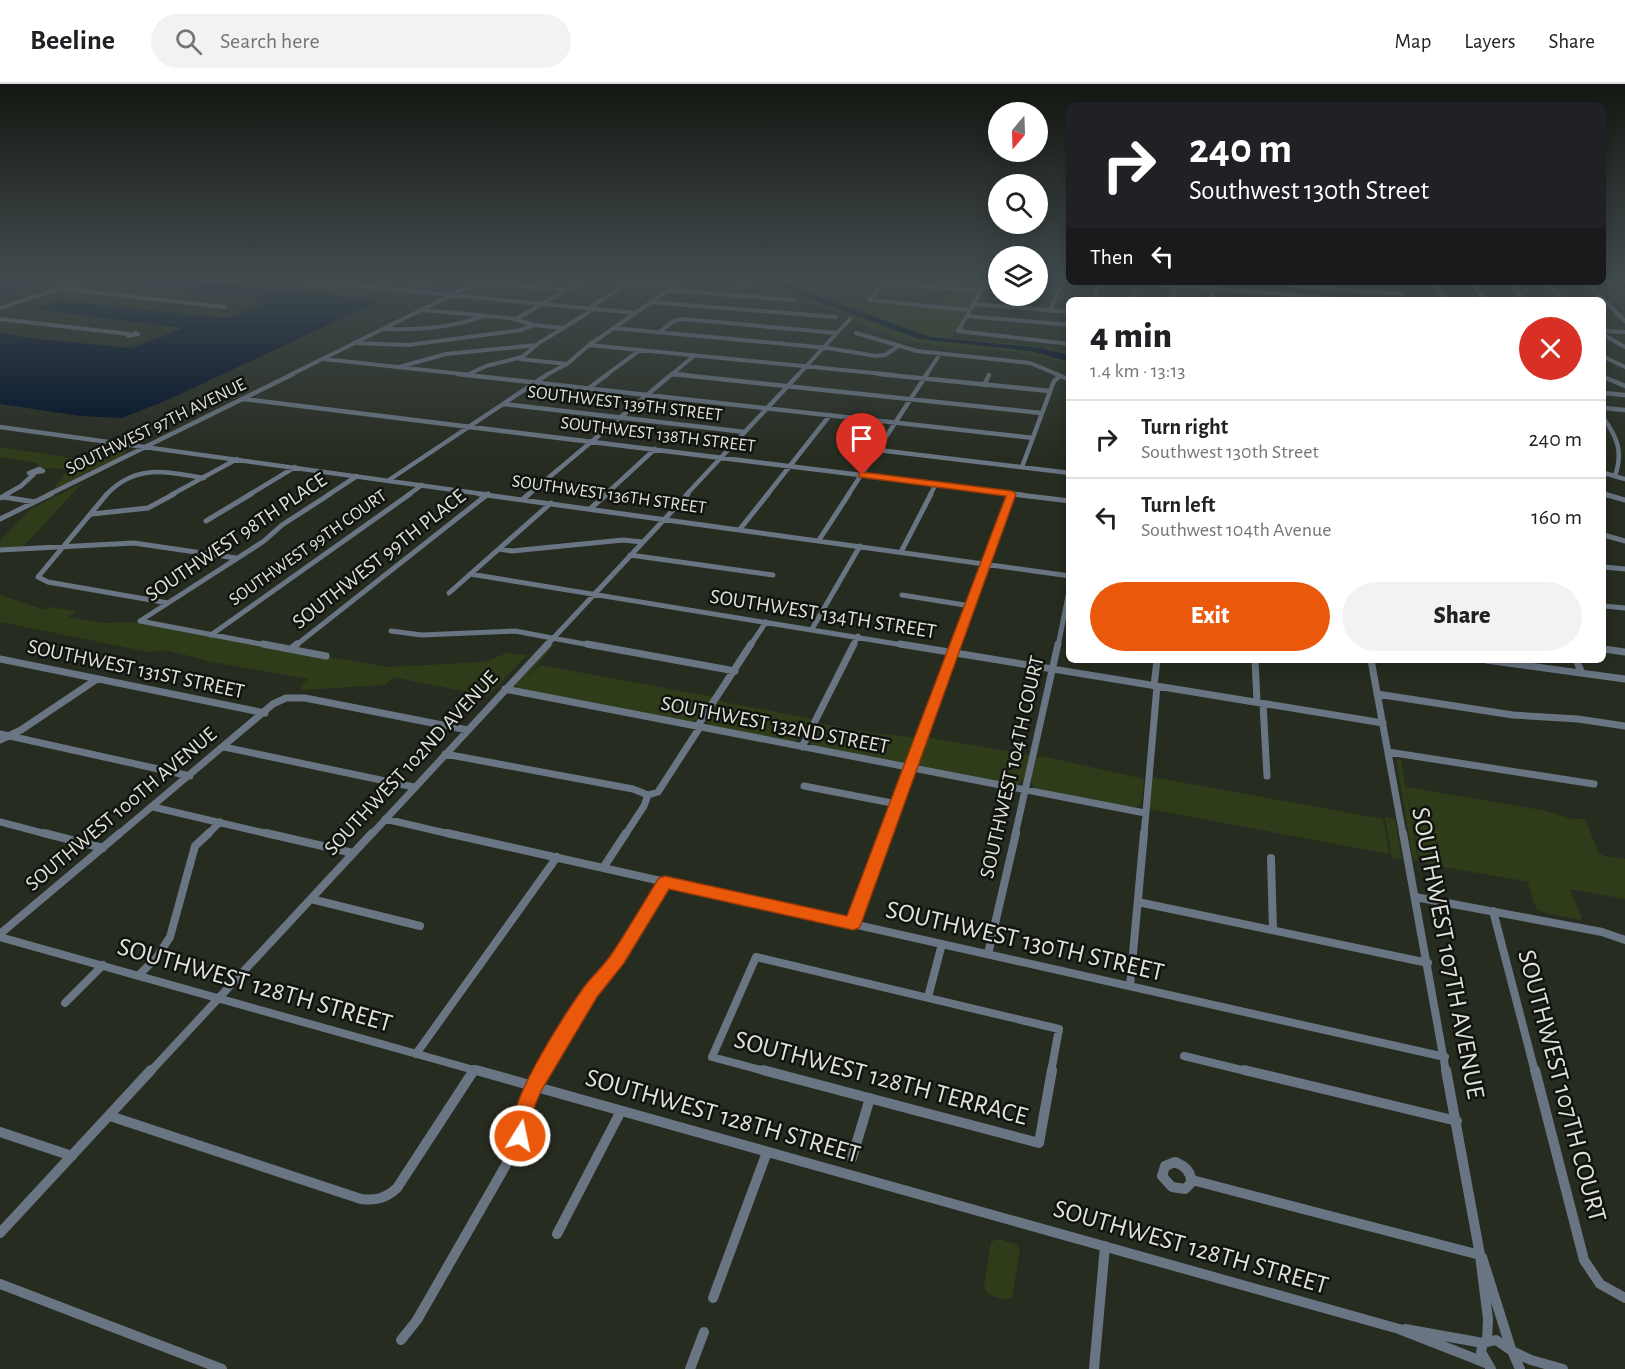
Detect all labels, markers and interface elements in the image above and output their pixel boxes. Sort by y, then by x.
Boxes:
search box [151,14,571,68]
icon: search [172,25,205,58]
text: Beeline [30,27,115,55]
text: Search here [220,30,320,52]
text: Map [1395,31,1431,52]
text: Layers [1464,31,1515,52]
text: Share [1548,31,1595,52]
north arrow [988,102,1048,162]
map controls [988,102,1048,306]
icon: right [1090,126,1168,204]
text: 240 m [1189,128,1292,170]
button: search [988,174,1048,234]
text: Southwest 130th Street [1189,177,1429,204]
icon: left [1146,240,1179,273]
button: layers [988,246,1048,306]
text: Then [1090,246,1134,268]
button: close [1519,317,1582,380]
text: 4 min [1090,318,1172,354]
text: 1.4 km · 13:13 [1090,361,1186,381]
street label: SOUTHWEST 97TH AVENUE [63,375,249,478]
street label: SOUTHWEST 139TH STREET [527,383,724,425]
pin [836,413,887,475]
street label: SOUTHWEST 138TH STREET [560,414,757,456]
text: Turn right [1141,416,1228,438]
icon: arrive [845,422,878,455]
icon: right [1090,423,1123,456]
text: 240 m [1529,428,1582,450]
text: Southwest 130th Street [1141,442,1319,462]
street label: SOUTHWEST 98TH PLACE [142,469,330,605]
street label: SOUTHWEST 136TH STREET [511,472,708,518]
street label: SOUTHWEST 99TH PLACE [288,485,470,633]
street label: SOUTHWEST 99TH COURT [226,487,390,609]
text: Turn left [1141,494,1215,516]
icon: left [1090,501,1123,534]
text: 160 m [1531,506,1582,528]
text: Southwest 104th Avenue [1141,520,1331,540]
button: Exit [1090,582,1330,651]
button: Share [1342,582,1582,651]
street label: SOUTHWEST 134TH STREET [708,586,938,642]
street label: SOUTHWEST 131ST STREET [26,636,246,702]
street label: SOUTHWEST 104TH COURT [976,654,1048,880]
street label: SOUTHWEST 102ND AVENUE [320,667,502,859]
street label: SOUTHWEST 132ND STREET [659,693,891,757]
street label: SOUTHWEST 100TH AVENUE [22,723,220,895]
street label: SOUTHWEST 107TH AVENUE [1407,805,1489,1101]
street label: SOUTHWEST 130TH STREET [883,896,1167,986]
street label: SOUTHWEST 128TH STREET [115,933,396,1037]
street label: SOUTHWEST 107TH COURT [1513,947,1611,1225]
street label: SOUTHWEST 128TH TERRACE [732,1026,1030,1130]
street label: SOUTHWEST 128TH STREET [583,1064,864,1168]
position arrow [488,1104,552,1168]
street label: SOUTHWEST 128TH STREET [1051,1195,1332,1299]

